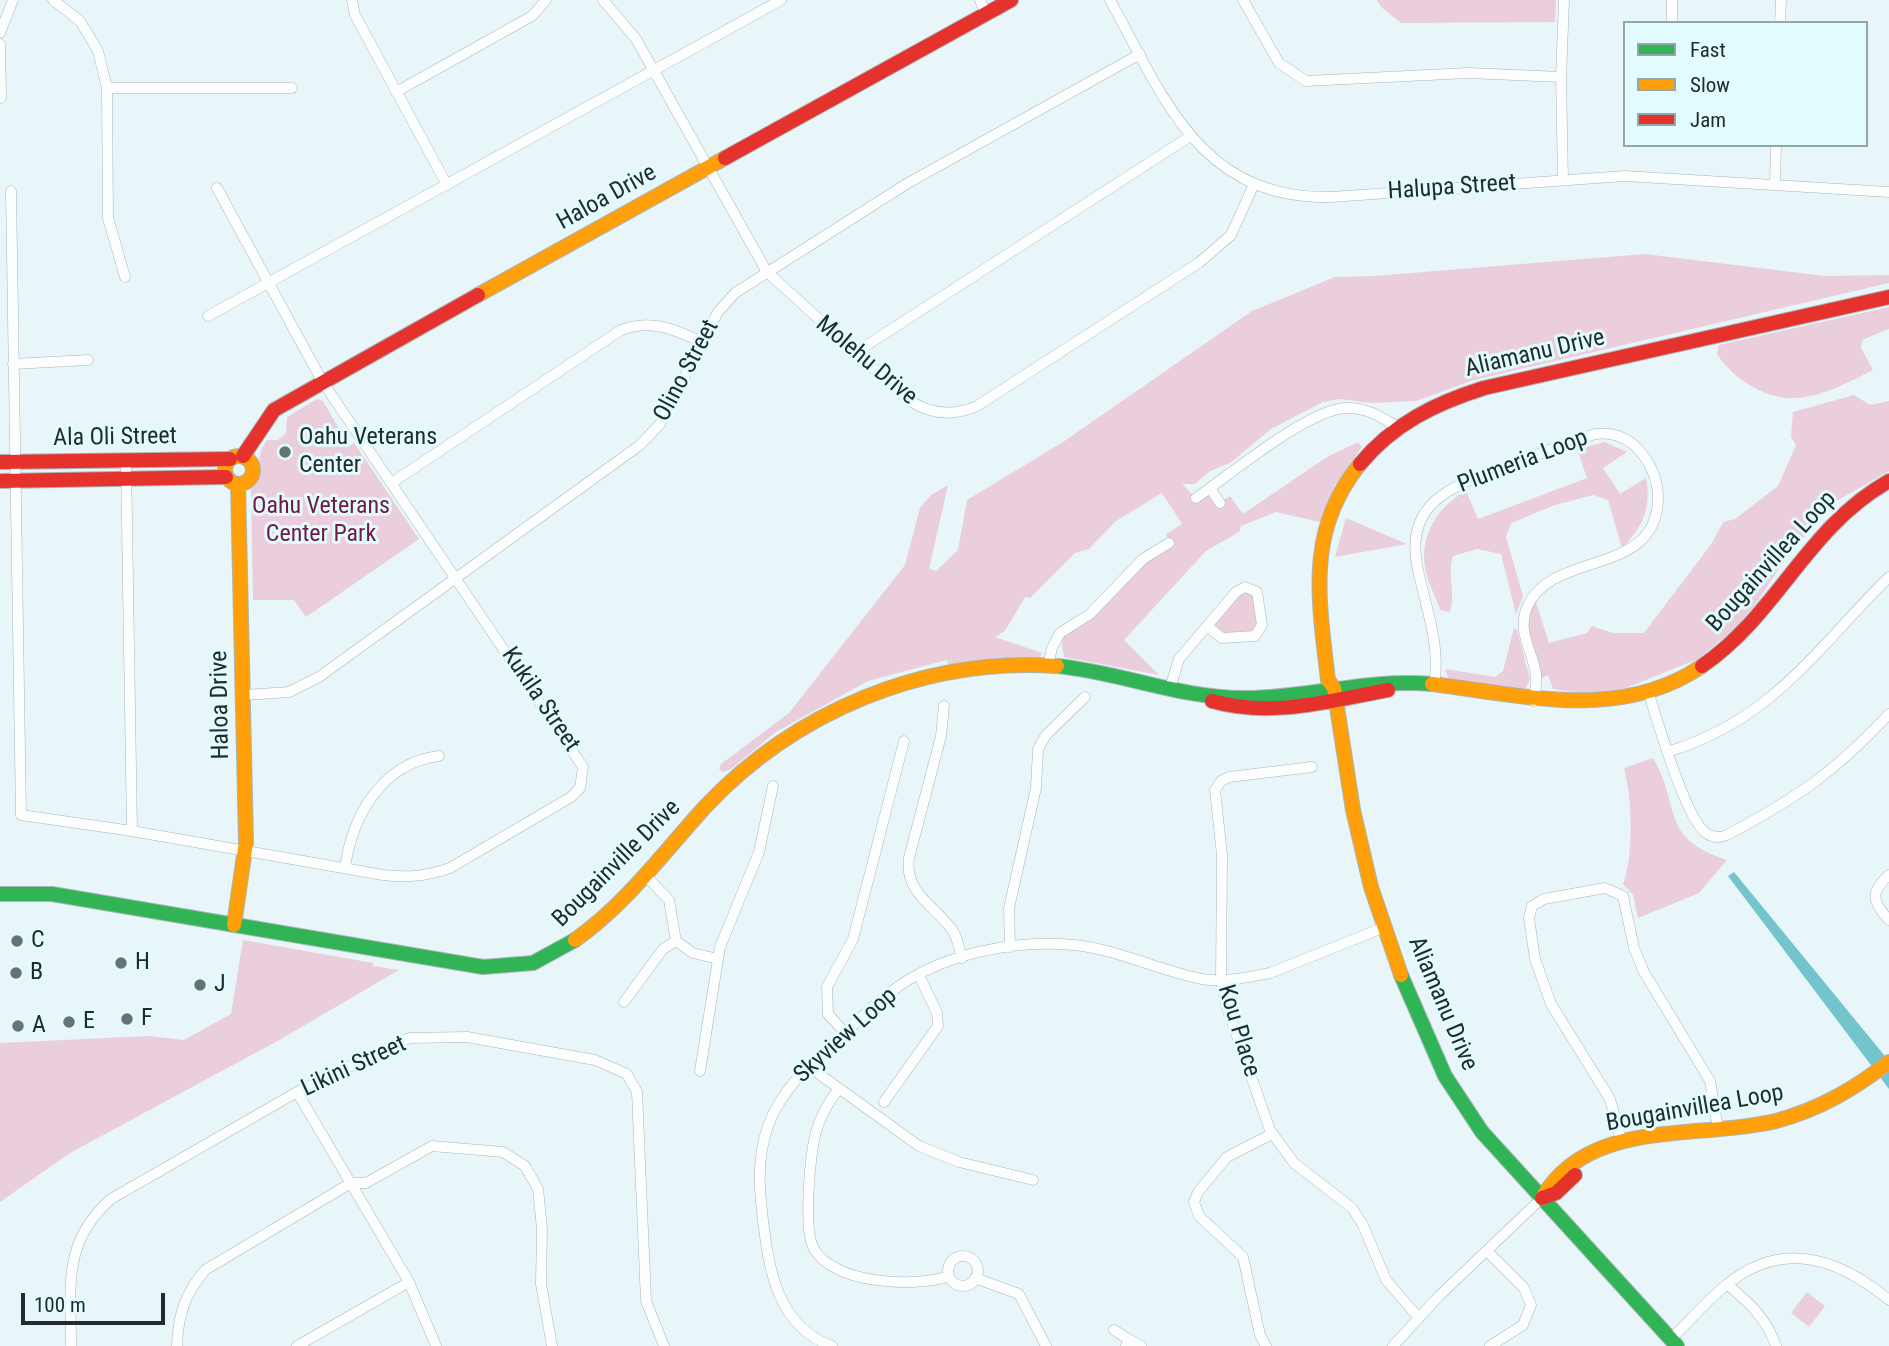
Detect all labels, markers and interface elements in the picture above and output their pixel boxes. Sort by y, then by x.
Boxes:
legend [1623,21,1868,147]
text: Fast [1690,38,1726,62]
text: Slow [1690,73,1730,97]
text: Jam [1690,108,1726,132]
street label: Haloa Drive [552,159,662,237]
street label: Halupa Street [1387,169,1517,207]
street label: Molehu Drive [809,310,923,412]
street label: Olino Street [648,315,726,427]
street label: Aliamanu Drive [1462,324,1608,384]
street label: Ala Oli Street [53,423,177,453]
place label: Oahu Veterans Center [299,424,437,480]
street label: Plumeria Loop [1454,424,1592,500]
marker: Oahu Veterans Center [277,444,293,460]
street label: Bougainvillea Loop [1701,486,1843,638]
park label: Oahu Veterans Center Park [252,493,390,549]
street label: Kukila Street [495,642,585,758]
street label: Haloa Drive [206,650,236,760]
street label: Bougainville Drive [547,794,687,934]
place label: C [31,927,45,955]
marker: C [9,933,25,949]
street label: Aliamanu Drive [1401,933,1483,1075]
place label: H [135,949,150,977]
marker: H [113,955,129,971]
place label: B [30,959,43,987]
marker: B [8,965,24,981]
place label: J [214,971,226,999]
marker: J [192,977,208,993]
street label: Skyview Loop [789,982,903,1090]
street label: Kou Place [1210,982,1266,1080]
place label: F [141,1005,153,1033]
place label: E [83,1008,95,1036]
marker: F [119,1011,135,1027]
place label: A [32,1012,46,1040]
marker: E [61,1014,77,1030]
marker: A [10,1018,26,1034]
street label: Likini Street [297,1030,411,1104]
street label: Bougainvillea Loop [1604,1079,1786,1139]
scale bar [24,1280,168,1324]
text: 100 m [34,1293,86,1317]

